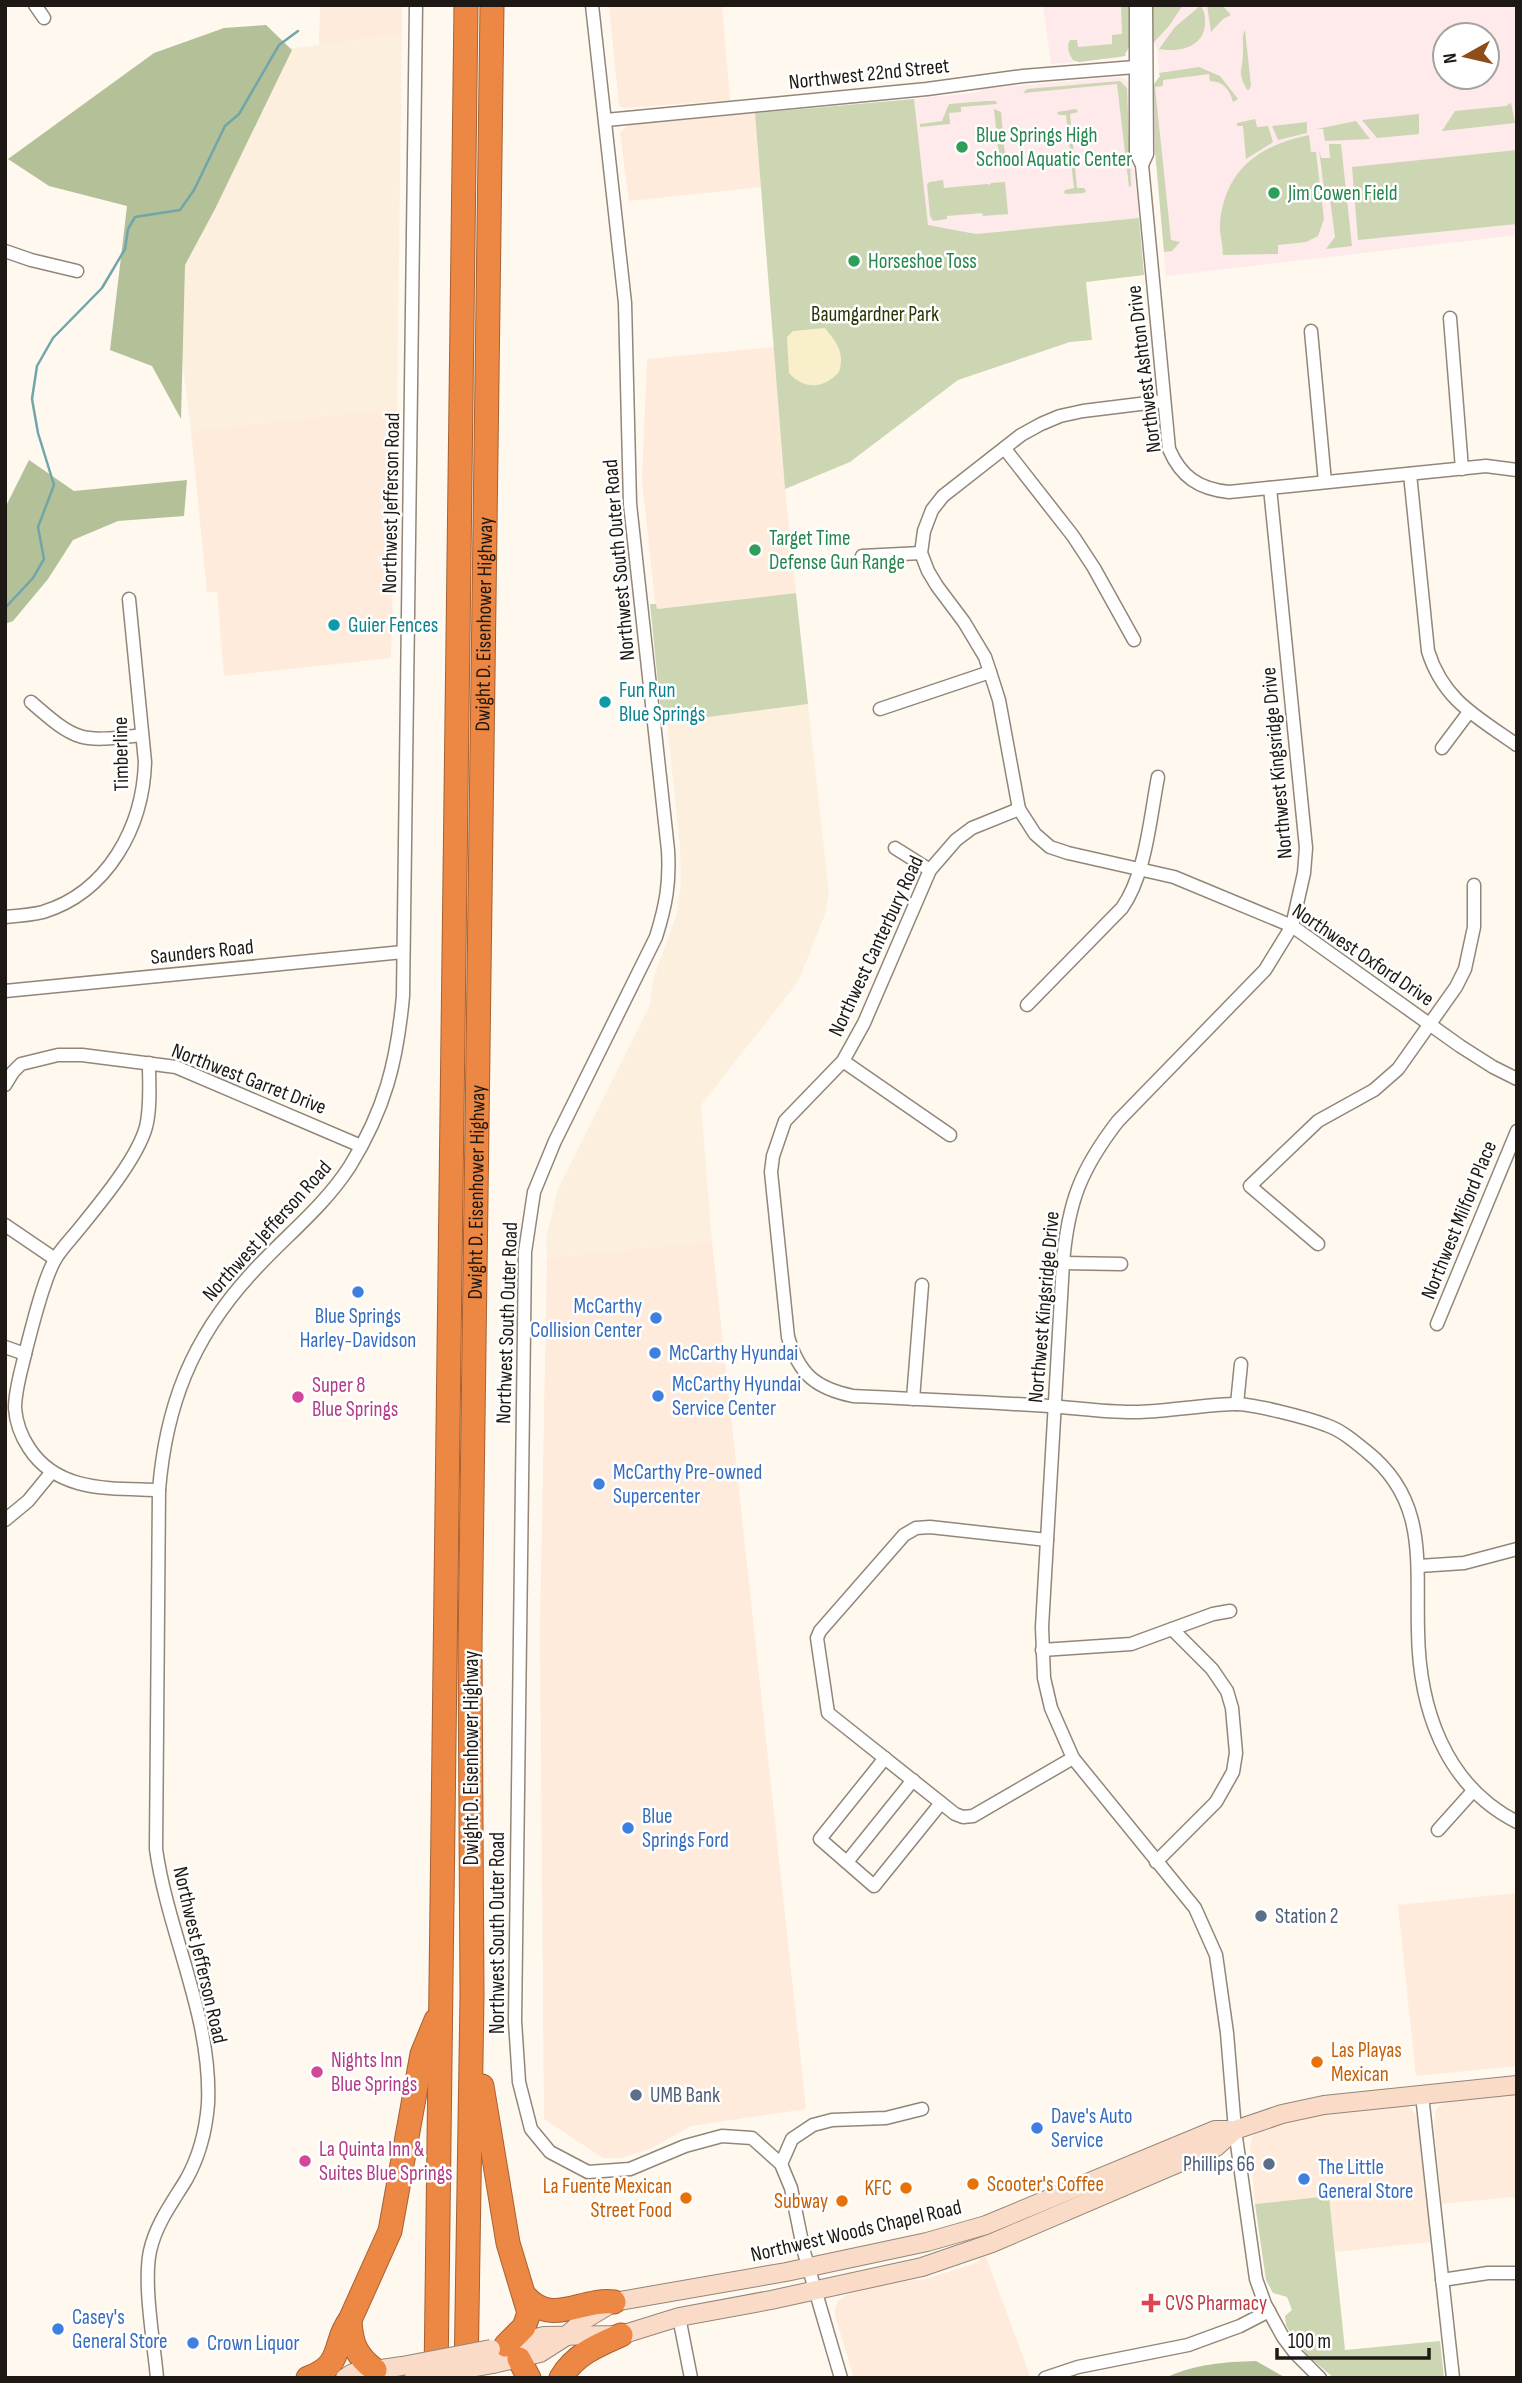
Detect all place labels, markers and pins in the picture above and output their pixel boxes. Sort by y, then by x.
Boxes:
place label: Blue Springs High School Aquatic Center [976,123,1132,172]
marker: Blue Springs High School Aquatic Center [954,139,970,155]
place label: Jim Cowen Field [1287,181,1397,206]
marker: Jim Cowen Field [1266,185,1282,201]
place label: Horseshoe Toss [868,249,977,274]
marker: Horseshoe Toss [846,253,862,269]
place label: Target Time Defense Gun Range [769,526,905,575]
marker: Target Time Defense Gun Range [747,542,763,558]
place label: Guier Fences [348,613,438,638]
marker: Guier Fences [326,617,342,633]
place label: Fun Run Blue Springs [619,678,705,727]
marker: Fun Run Blue Springs [597,694,613,710]
marker: Blue Springs Harley-Davidson [350,1284,366,1300]
place label: McCarthy Collision Center [530,1294,642,1343]
place label: Blue Springs Harley-Davidson [300,1304,416,1353]
marker: McCarthy Collision Center [648,1310,664,1326]
place label: McCarthy Hyundai [669,1341,798,1366]
marker: McCarthy Hyundai [647,1345,663,1361]
place label: McCarthy Hyundai Service Center [672,1372,801,1421]
place label: Super 8 Blue Springs [312,1373,398,1422]
marker: McCarthy Hyundai Service Center [650,1388,666,1404]
marker: Super 8 Blue Springs [290,1389,306,1405]
place label: McCarthy Pre-owned Supercenter [613,1460,762,1509]
marker: McCarthy Pre-owned Supercenter [591,1476,607,1492]
place label: Blue Springs Ford [642,1804,729,1853]
marker: Blue Springs Ford [620,1820,636,1836]
place label: Station 2 [1275,1904,1338,1929]
marker: Station 2 [1253,1908,1269,1924]
place label: Las Playas Mexican [1331,2038,1402,2087]
place label: Nights Inn Blue Springs [331,2048,417,2097]
marker: Las Playas Mexican [1309,2054,1325,2070]
marker: Nights Inn Blue Springs [309,2064,325,2080]
place label: UMB Bank [650,2083,720,2108]
marker: UMB Bank [628,2087,644,2103]
place label: Dave's Auto Service [1051,2104,1132,2153]
marker: Dave's Auto Service [1029,2120,1045,2136]
place label: La Quinta Inn & Suites Blue Springs [319,2137,453,2186]
place label: Phillips 66 [1183,2152,1255,2177]
marker: La Quinta Inn & Suites Blue Springs [297,2153,313,2169]
place label: The Little General Store [1318,2155,1414,2204]
marker: Phillips 66 [1261,2156,1277,2172]
marker: The Little General Store [1296,2171,1312,2187]
place label: Scooter's Coffee [987,2172,1104,2197]
place label: La Fuente Mexican Street Food [543,2174,672,2223]
place label: KFC [864,2176,892,2201]
marker: Scooter's Coffee [965,2176,981,2192]
marker: KFC [898,2180,914,2196]
place label: Subway [774,2189,828,2214]
marker: La Fuente Mexican Street Food [678,2190,694,2206]
marker: Subway [834,2193,850,2209]
place label: CVS Pharmacy [1165,2291,1267,2316]
marker: CVS Pharmacy [1143,2295,1159,2311]
place label: Casey's General Store [72,2305,168,2354]
marker: Casey's General Store [50,2321,66,2337]
place label: Crown Liquor [207,2331,299,2356]
marker: Crown Liquor [185,2335,201,2351]

